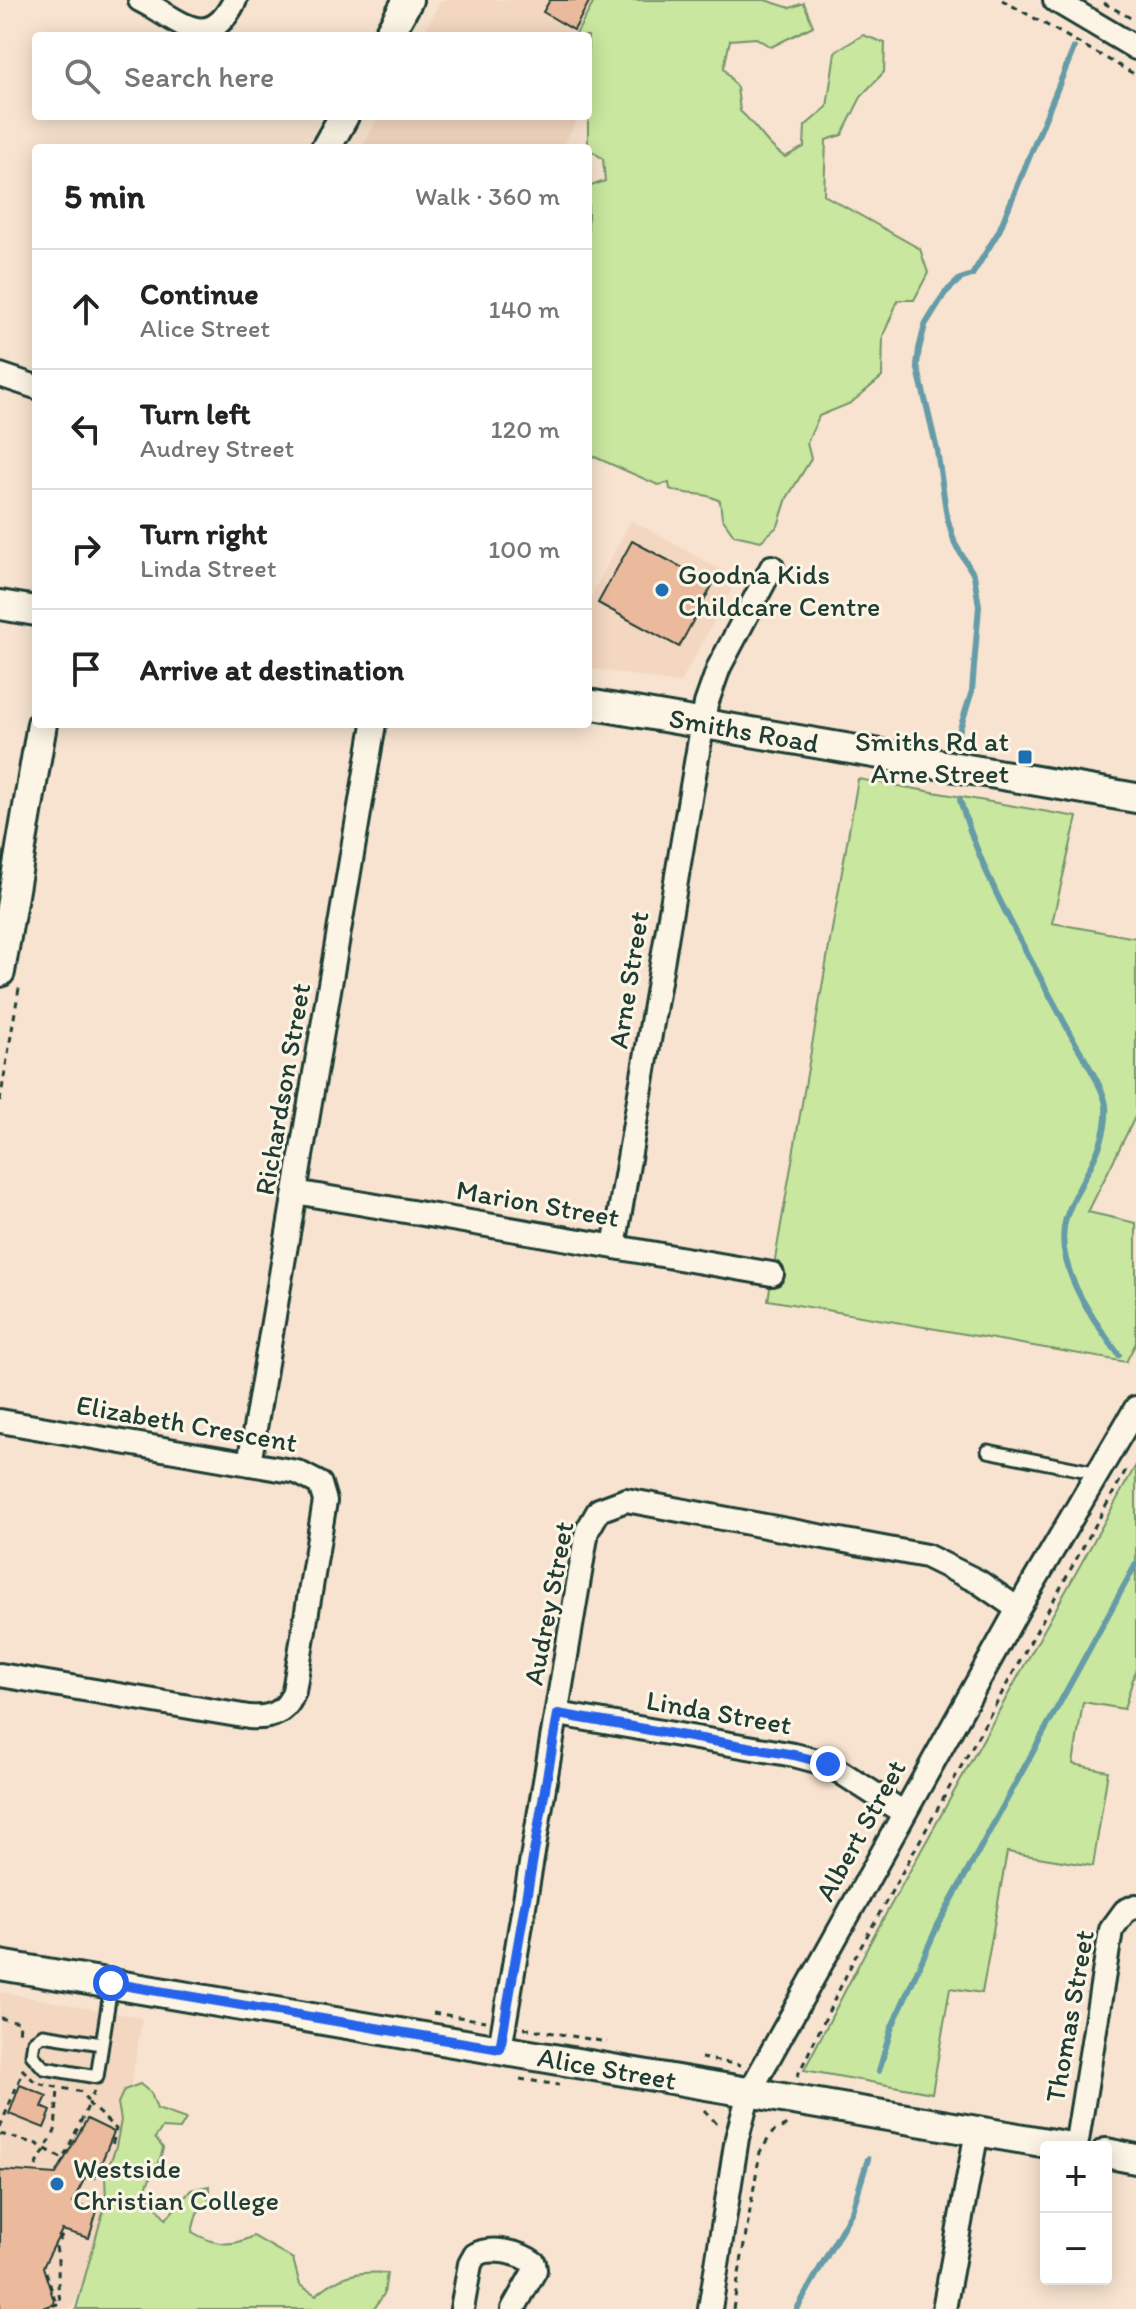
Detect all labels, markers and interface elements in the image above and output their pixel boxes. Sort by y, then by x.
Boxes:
search box [32,32,592,120]
icon: search [60,54,104,98]
text: Search here [124,58,274,95]
text: 5 min [64,176,145,217]
text: Walk · 360 m [415,180,560,212]
text: Continue [140,275,259,312]
icon: ahead [64,287,108,331]
text: 140 m [489,293,560,325]
text: Alice Street [140,312,270,344]
text: Turn left [140,395,251,432]
icon: left [64,407,108,451]
text: 120 m [491,413,560,445]
text: Audrey Street [140,432,294,464]
text: Turn right [140,515,268,552]
icon: right [64,527,108,571]
text: 100 m [488,533,560,565]
text: Linda Street [140,552,276,584]
place label: Goodna Kids Childcare Centre [678,557,880,623]
marker: Goodna Kids Childcare Centre [653,581,671,599]
icon: arrive [64,647,108,691]
text: Arrive at destination [140,651,404,688]
street label: Smiths Road [667,700,821,760]
place label: Smiths Rd at Arne Street [855,724,1009,790]
marker: Smiths Rd at Arne Street [1016,748,1034,766]
street label: Arne Street [600,909,656,1051]
street label: Richardson Street [247,980,317,1198]
street label: Marion Street [454,1172,622,1234]
street label: Elizabeth Crescent [74,1387,300,1459]
street label: Audrey Street [515,1518,581,1688]
street label: Linda Street [644,1683,794,1741]
route end [810,1746,846,1782]
street label: Albert Street [807,1753,913,1907]
street label: Thomas Street [1037,1927,1101,2105]
route start [93,1965,129,2001]
street label: Alice Street [535,2039,679,2097]
map controls [1040,2141,1112,2285]
button: + [1040,2141,1112,2213]
place label: Westside Christian College [73,2151,279,2217]
marker: Westside Christian College [48,2175,66,2193]
button: − [1040,2213,1112,2285]

